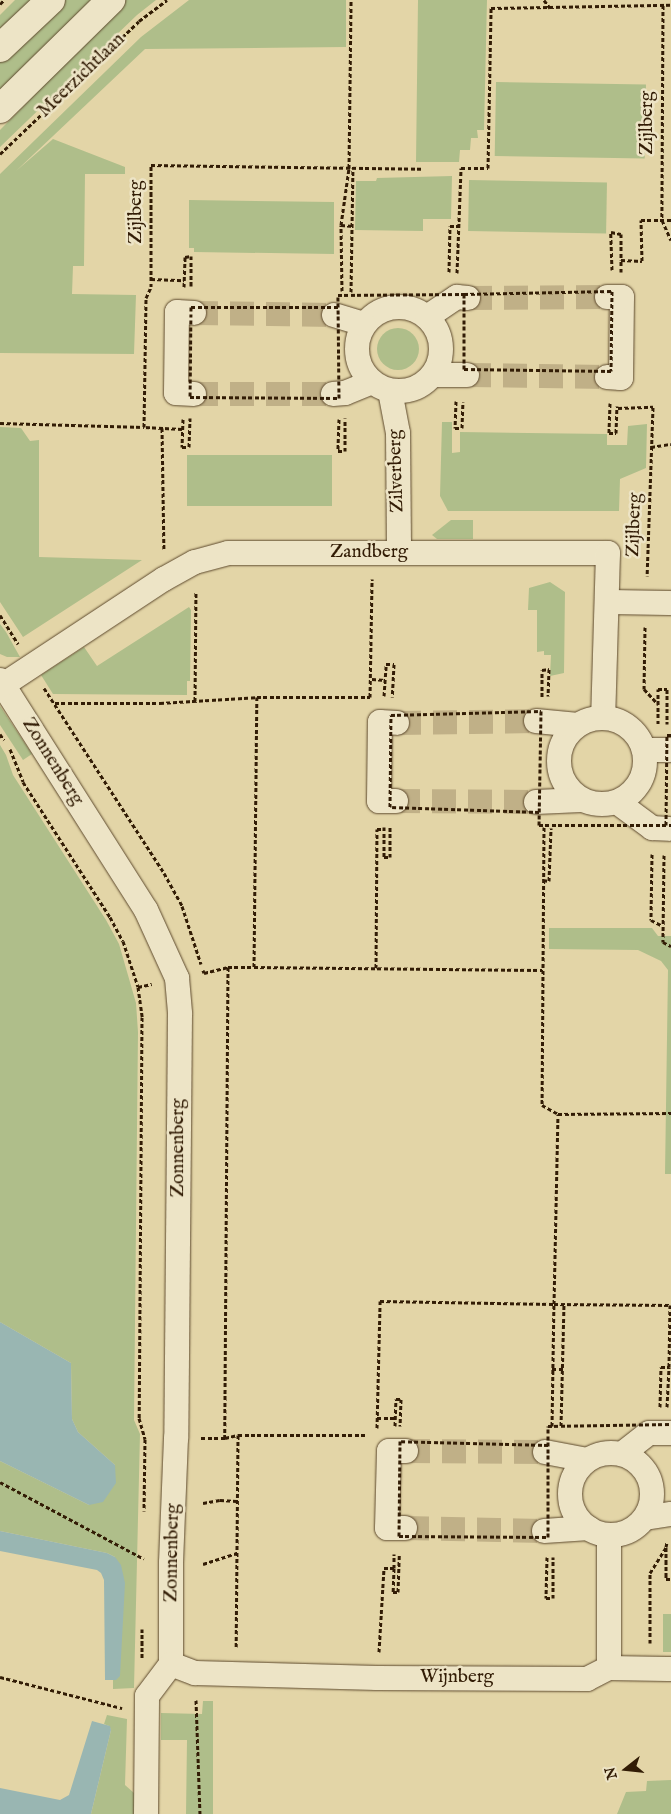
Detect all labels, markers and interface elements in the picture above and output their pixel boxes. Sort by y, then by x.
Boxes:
street label: Meerzichtlaan [34,29,130,123]
street label: Zijlberg [637,91,659,155]
street label: Zijlberg [126,180,148,244]
street label: Zilverberg [384,429,410,513]
street label: Zijlberg [622,493,648,557]
street label: Zandberg [330,542,408,564]
street label: Zonnenberg [16,714,88,810]
street label: Zonnenberg [168,1099,190,1197]
street label: Zonnenberg [161,1503,185,1603]
street label: Wijnberg [420,1667,494,1689]
north arrow [601,1744,651,1794]
text: N [601,1765,622,1781]

